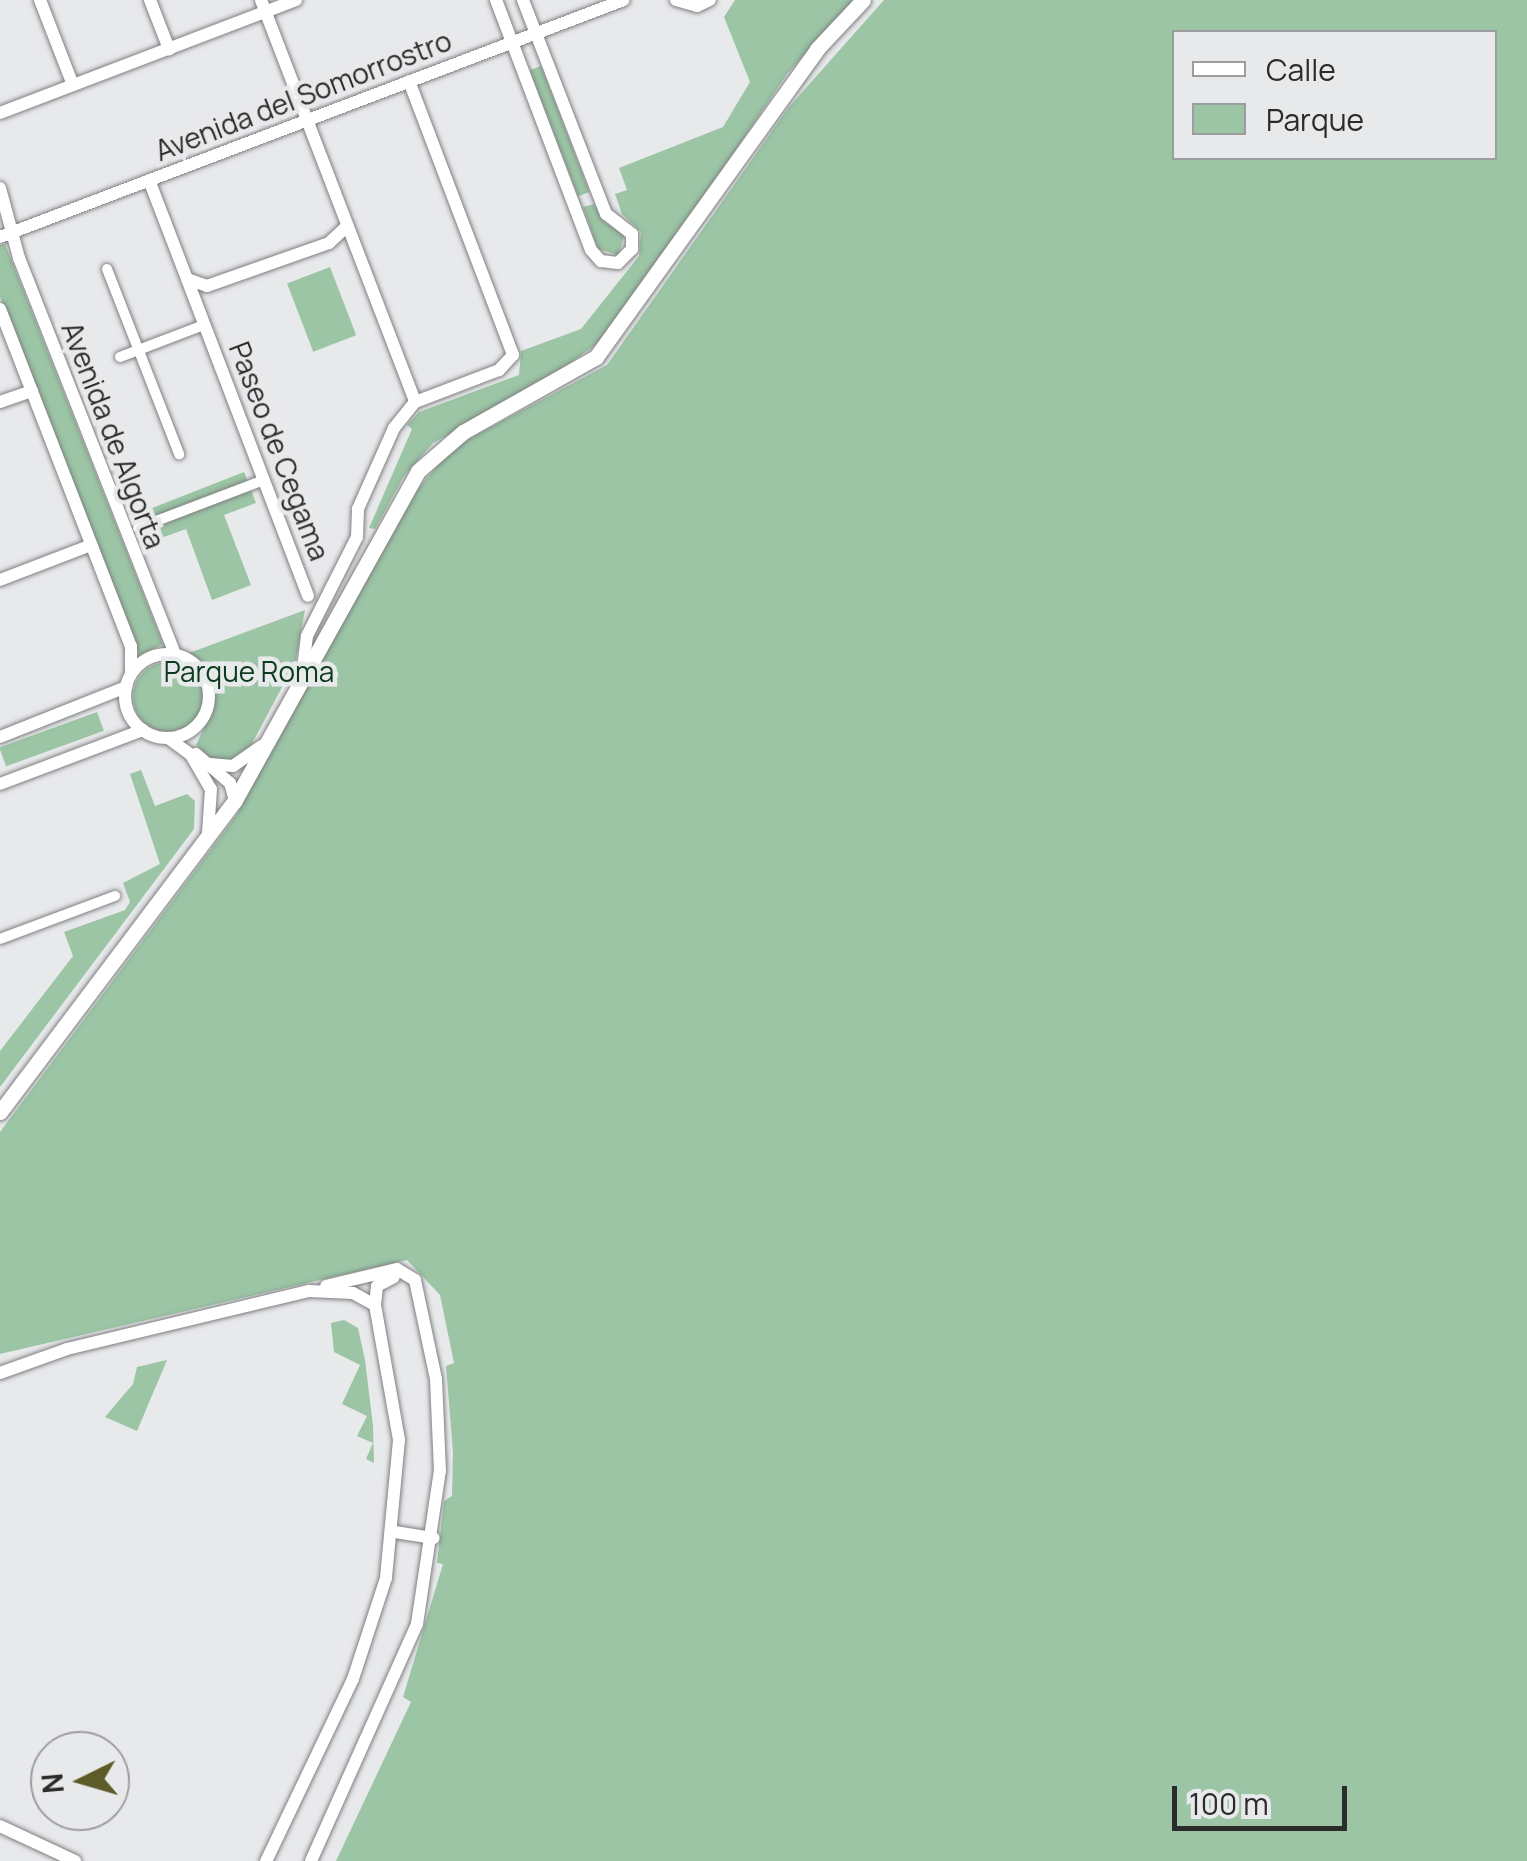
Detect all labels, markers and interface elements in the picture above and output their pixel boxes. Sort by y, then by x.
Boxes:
street label: Avenida del Somorrostro [150,23,456,167]
legend [1172,30,1497,160]
text: Calle [1266,49,1336,90]
text: Parque [1266,99,1364,140]
street label: Avenida de Algorta [55,317,173,553]
street label: Paseo de Cegama [223,337,337,565]
park label: Parque Roma [164,654,334,688]
north arrow [30,1731,130,1831]
scale bar [1177,1766,1352,1828]
text: N [32,1772,72,1795]
text: 100 m [1189,1783,1269,1824]

